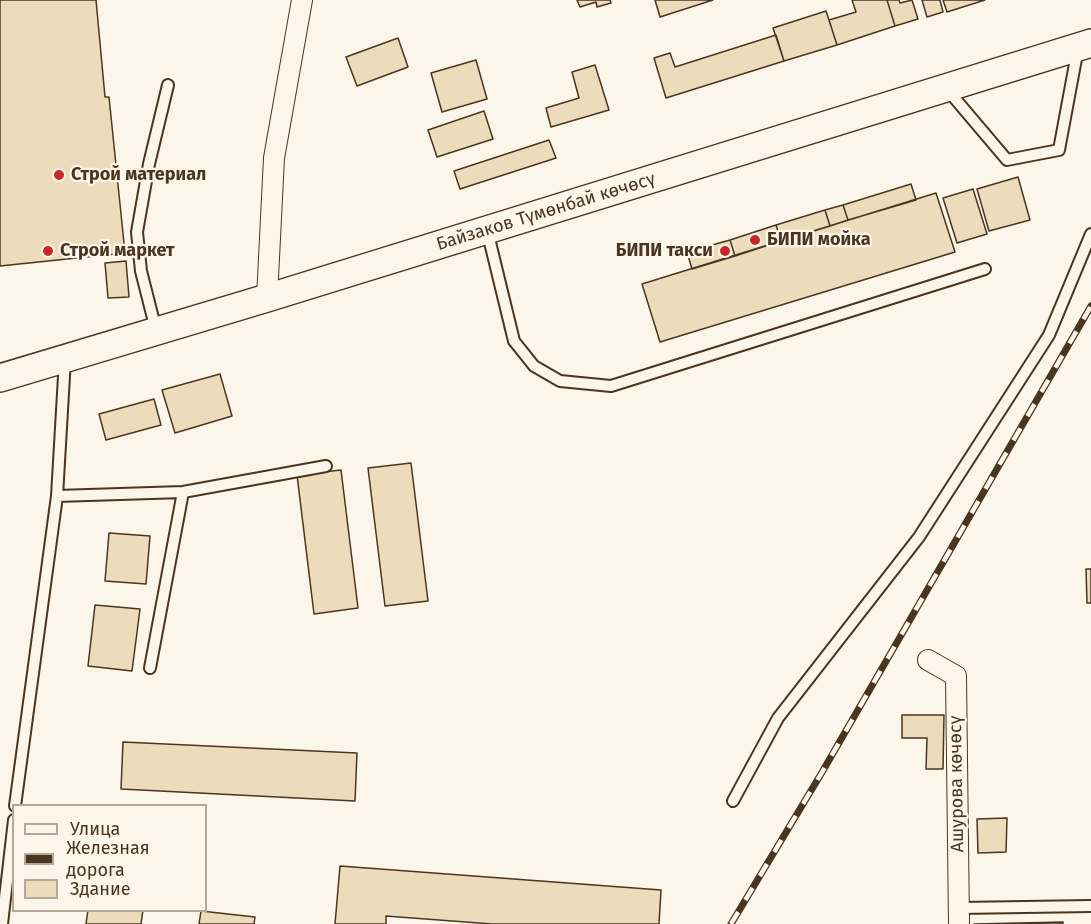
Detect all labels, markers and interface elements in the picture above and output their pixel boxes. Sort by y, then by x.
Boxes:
place label: Строй материал [71,164,206,186]
marker: Строй материал [52,168,66,182]
street label: Байзаков Түмөнбай көчөсү [434,168,658,256]
place label: БИПИ мойка [767,229,871,251]
marker: БИПИ мойка [748,233,762,247]
place label: Строй маркет [60,240,175,262]
place label: БИПИ такси [616,240,713,262]
marker: Строй маркет [41,244,55,258]
marker: БИПИ такси [718,244,732,258]
street label: Ашурова көчөсү [945,715,969,853]
legend [12,804,207,912]
text: Улица [70,818,120,840]
text: Железная дорога [66,837,150,881]
text: Здание [70,878,131,900]

